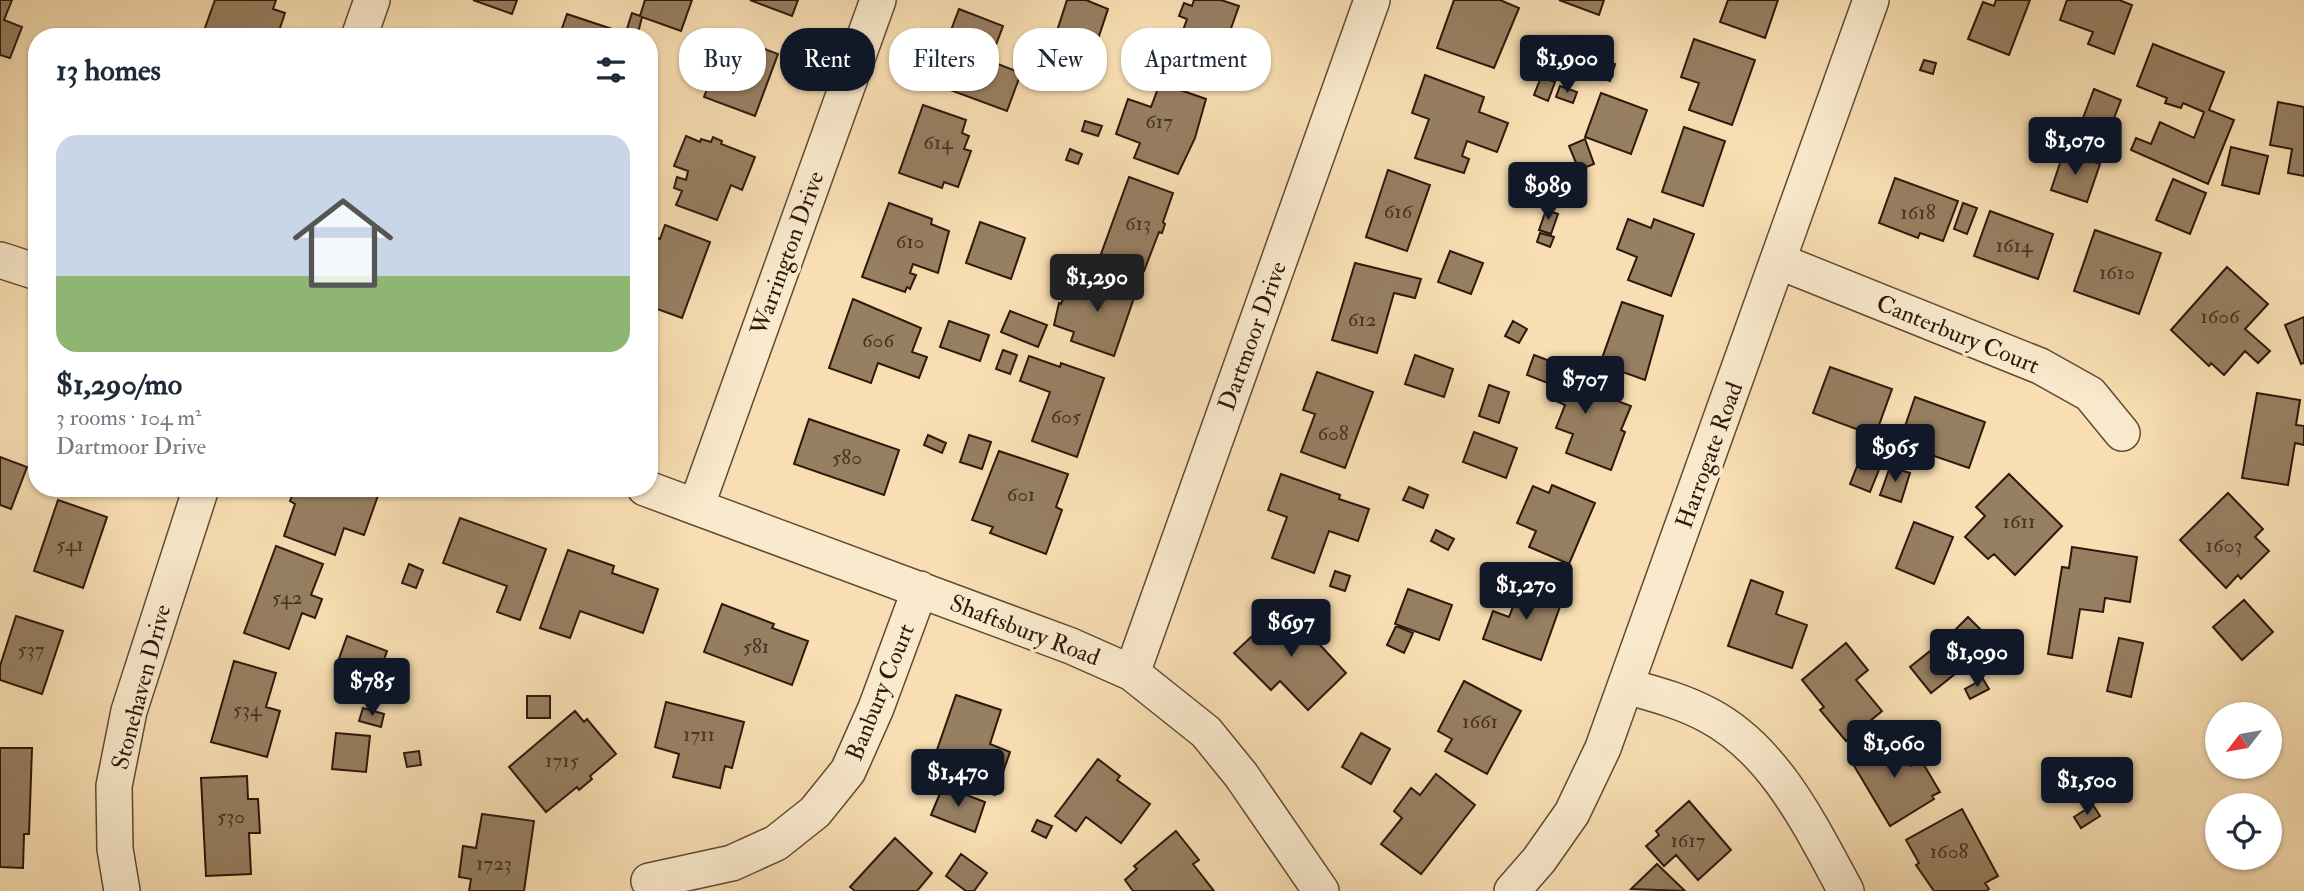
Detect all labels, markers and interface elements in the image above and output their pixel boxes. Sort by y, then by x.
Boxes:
chip: Buy [679,28,766,91]
chip: Rent [780,28,875,91]
chip: Filters [889,28,999,91]
chip: New [1013,28,1107,91]
chip: Apartment [1121,28,1271,91]
pin: $1,900 [1510,36,1624,95]
text: $1,900 [1536,43,1598,72]
icon: filters [592,51,630,89]
text: 13 homes [56,52,161,89]
house number: 617 [1145,108,1173,135]
pin: $1,070 [2018,118,2132,177]
text: $1,070 [2045,125,2105,154]
house number: 614 [923,129,954,156]
pin: $989 [1507,162,1589,222]
street label: Warrington Drive [743,167,831,340]
text: $989 [1524,170,1572,199]
icon: home [280,180,406,306]
house number: 616 [1384,198,1414,225]
house number: 1618 [1900,199,1936,226]
house number: 613 [1125,210,1151,237]
house number: 610 [896,228,924,255]
house number: 1614 [1996,232,2034,259]
pin: $1,290 [1040,254,1154,314]
street label: Dartmoor Drive [1211,257,1294,415]
house number: 1610 [2099,259,2135,286]
text: $1,290 [1066,262,1128,291]
street label: Canterbury Court [1872,288,2044,381]
house number: 1606 [2200,303,2241,330]
house number: 612 [1348,306,1376,333]
house number: 606 [862,327,895,354]
pin: $707 [1544,356,1626,416]
text: $707 [1562,364,1608,393]
text: $1,290/mo [56,366,182,403]
street label: Harrogate Road [1669,378,1750,533]
text: 3 rooms · 104 m² [56,403,202,432]
house number: 605 [1051,403,1082,430]
house number: 608 [1317,420,1349,447]
pin: $965 [1854,424,1936,484]
text: Dartmoor Drive [56,432,206,461]
text: $965 [1872,432,1918,461]
house number: 580 [832,444,862,471]
house number: 601 [1007,481,1035,508]
house number: 1611 [2003,508,2035,535]
house number: 541 [56,531,84,558]
house number: 1603 [2206,532,2242,559]
pin: $1,270 [1469,562,1583,622]
text: $1,270 [1496,570,1556,599]
house number: 542 [272,584,302,611]
street label: Shaftsbury Road [945,588,1104,673]
pin: $697 [1250,600,1332,659]
street label: Stonehaven Drive [105,601,178,773]
text: $697 [1268,607,1314,636]
street label: Banbury Court [839,619,922,765]
pin: $1,090 [1920,630,2034,689]
house number: 581 [743,633,769,660]
house number: 537 [18,636,45,663]
text: $1,090 [1946,637,2008,666]
pin: $785 [331,658,413,718]
text: $785 [350,666,394,695]
house number: 534 [233,696,263,723]
north arrow [2205,702,2282,779]
map controls [2205,702,2282,870]
house number: 1661 [1462,708,1498,735]
pin: $1,060 [1837,720,1951,780]
house number: 1711 [683,721,715,748]
text: $1,060 [1863,728,1925,757]
house number: 1715 [545,747,580,774]
pin: $1,470 [901,750,1015,809]
text: $1,470 [927,757,989,786]
pin: $1,500 [2030,758,2144,817]
text: $1,500 [2057,765,2117,794]
button: locate [2205,793,2282,870]
house number: 530 [217,803,245,830]
house number: 1617 [1670,827,1706,854]
house number: 1608 [1930,838,1968,865]
house number: 1723 [476,850,512,877]

